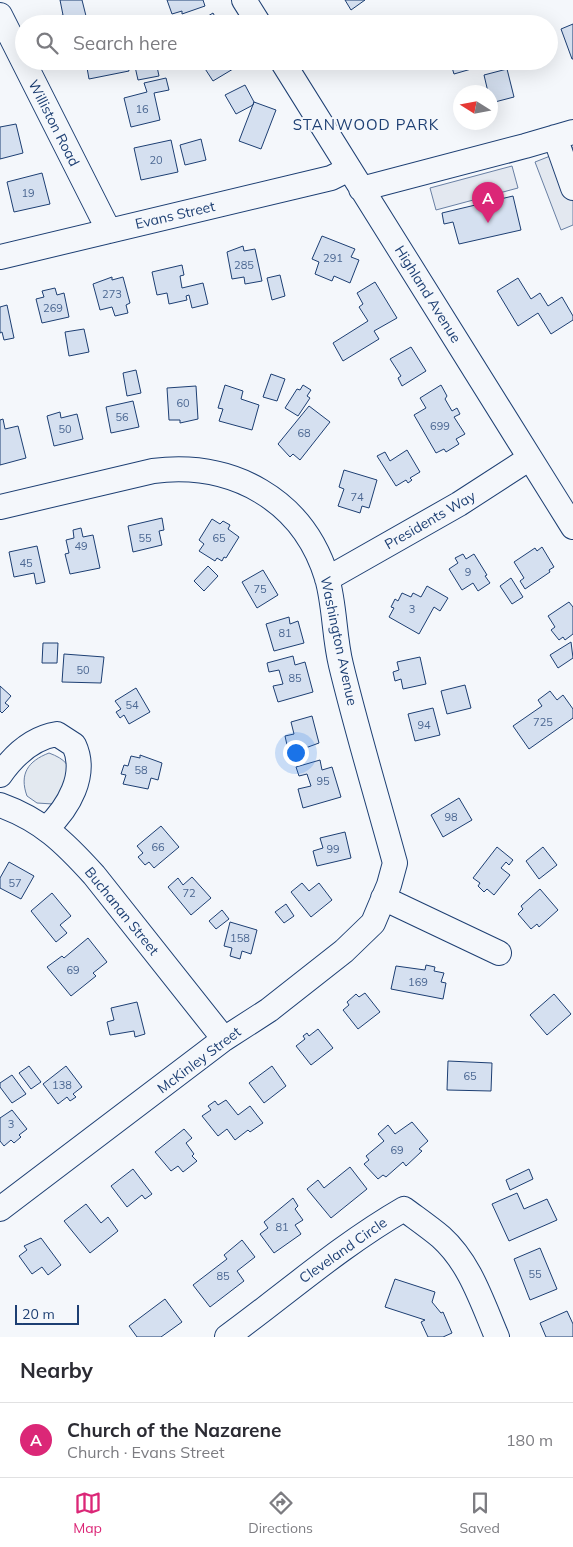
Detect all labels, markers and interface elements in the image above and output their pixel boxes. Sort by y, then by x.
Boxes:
search box [15,15,558,70]
icon: search [33,29,61,57]
text: Search here [73,31,177,55]
street label: Williston Road [24,77,84,169]
north arrow [453,85,498,130]
house number: 16 [135,102,149,116]
district label: STANWOOD PARK [293,115,439,134]
house number: 20 [149,153,163,167]
pin: A [472,182,504,223]
house number: 19 [21,186,35,200]
street label: Evans Street [133,197,217,233]
street label: Highland Avenue [391,242,465,346]
house number: 291 [323,251,343,265]
house number: 285 [234,258,254,272]
house number: 273 [102,287,122,301]
house number: 269 [43,301,63,315]
house number: 60 [176,396,190,410]
house number: 56 [115,410,129,424]
house number: 699 [430,419,450,433]
house number: 50 [58,422,72,436]
house number: 68 [297,426,311,440]
street label: Presidents Way [381,486,479,553]
house number: 74 [350,490,364,504]
house number: 55 [138,531,152,545]
house number: 65 [212,531,226,545]
house number: 49 [74,539,88,553]
house number: 45 [19,556,33,570]
house number: 9 [465,565,471,579]
street label: Washington Avenue [317,575,361,707]
house number: 75 [253,582,267,596]
house number: 3 [409,602,415,616]
house number: 81 [278,626,292,640]
house number: 50 [76,663,90,677]
house number: 85 [288,671,302,685]
house number: 54 [125,698,139,712]
house number: 725 [533,715,553,729]
house number: 94 [417,718,431,732]
your location [283,740,309,766]
house number: 58 [134,763,148,777]
house number: 95 [316,774,330,788]
house number: 98 [444,810,458,824]
house number: 66 [151,840,165,854]
house number: 99 [326,842,340,856]
street label: Buchanan Street [81,863,163,959]
house number: 57 [8,876,22,890]
house number: 72 [182,886,196,900]
house number: 158 [230,931,250,945]
house number: 69 [66,963,80,977]
house number: 169 [408,975,428,989]
street label: McKinley Street [154,1023,244,1097]
house number: 65 [463,1069,477,1083]
house number: 138 [52,1078,72,1092]
house number: 3 [8,1117,14,1131]
house number: 69 [390,1143,404,1157]
street label: Cleveland Circle [296,1213,390,1287]
house number: 81 [275,1220,289,1234]
house number: 55 [528,1267,542,1281]
house number: 85 [216,1269,230,1283]
scale bar [15,1302,79,1325]
text: 20 m [22,1305,55,1323]
text: Nearby [20,1357,93,1383]
text: Church of the Nazarene [67,1418,281,1442]
text: A [30,1430,42,1450]
text: 180 m [506,1430,553,1450]
text: Church · Evans Street [67,1442,225,1462]
tab: Map [73,1489,102,1537]
tab: Directions [248,1489,313,1537]
tab: Saved [459,1489,500,1537]

